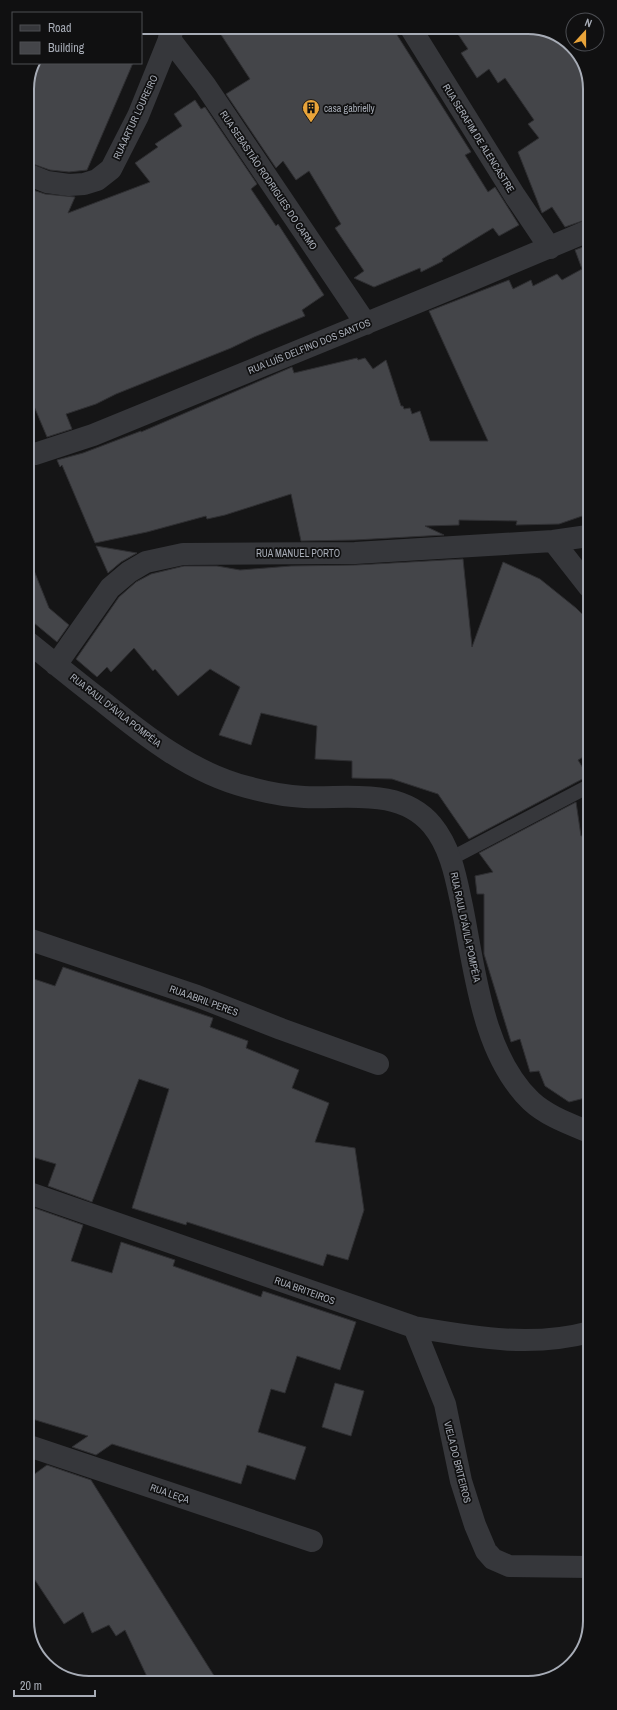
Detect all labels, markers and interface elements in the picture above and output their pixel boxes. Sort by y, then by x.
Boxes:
legend [12,12,142,64]
north arrow [565,12,605,52]
text: N [583,15,594,30]
text: Road [48,20,72,36]
text: Building [48,40,85,56]
street label: RUA ARTUR LOUREIRO [110,73,161,162]
street label: RUA SERAFIM DE ALENCASTRE [440,81,517,195]
building icon: casa gabrielly [301,98,321,123]
place label: casa gabrielly [324,102,375,115]
street label: RUA SEBASTIÃO RODRIGUES DO CARMO [217,108,320,252]
street label: RUA LUÍS DELFINO DOS SANTOS [246,316,373,377]
street label: RUA MANUEL PORTO [256,547,340,560]
street label: RUA RAUL D'ÁVILA POMPÉIA [67,671,164,750]
street label: RUA RAUL D'ÁVILA POMPÉIA [447,871,484,984]
street label: RUA ABRIL PERES [168,982,240,1019]
street label: RUA BRITEIROS [273,1274,337,1308]
street label: VIELA DO BRITEIROS [441,1420,474,1505]
street label: RUA LEÇA [149,1481,192,1506]
scale bar [14,1672,95,1698]
text: 20 m [20,1678,42,1694]

